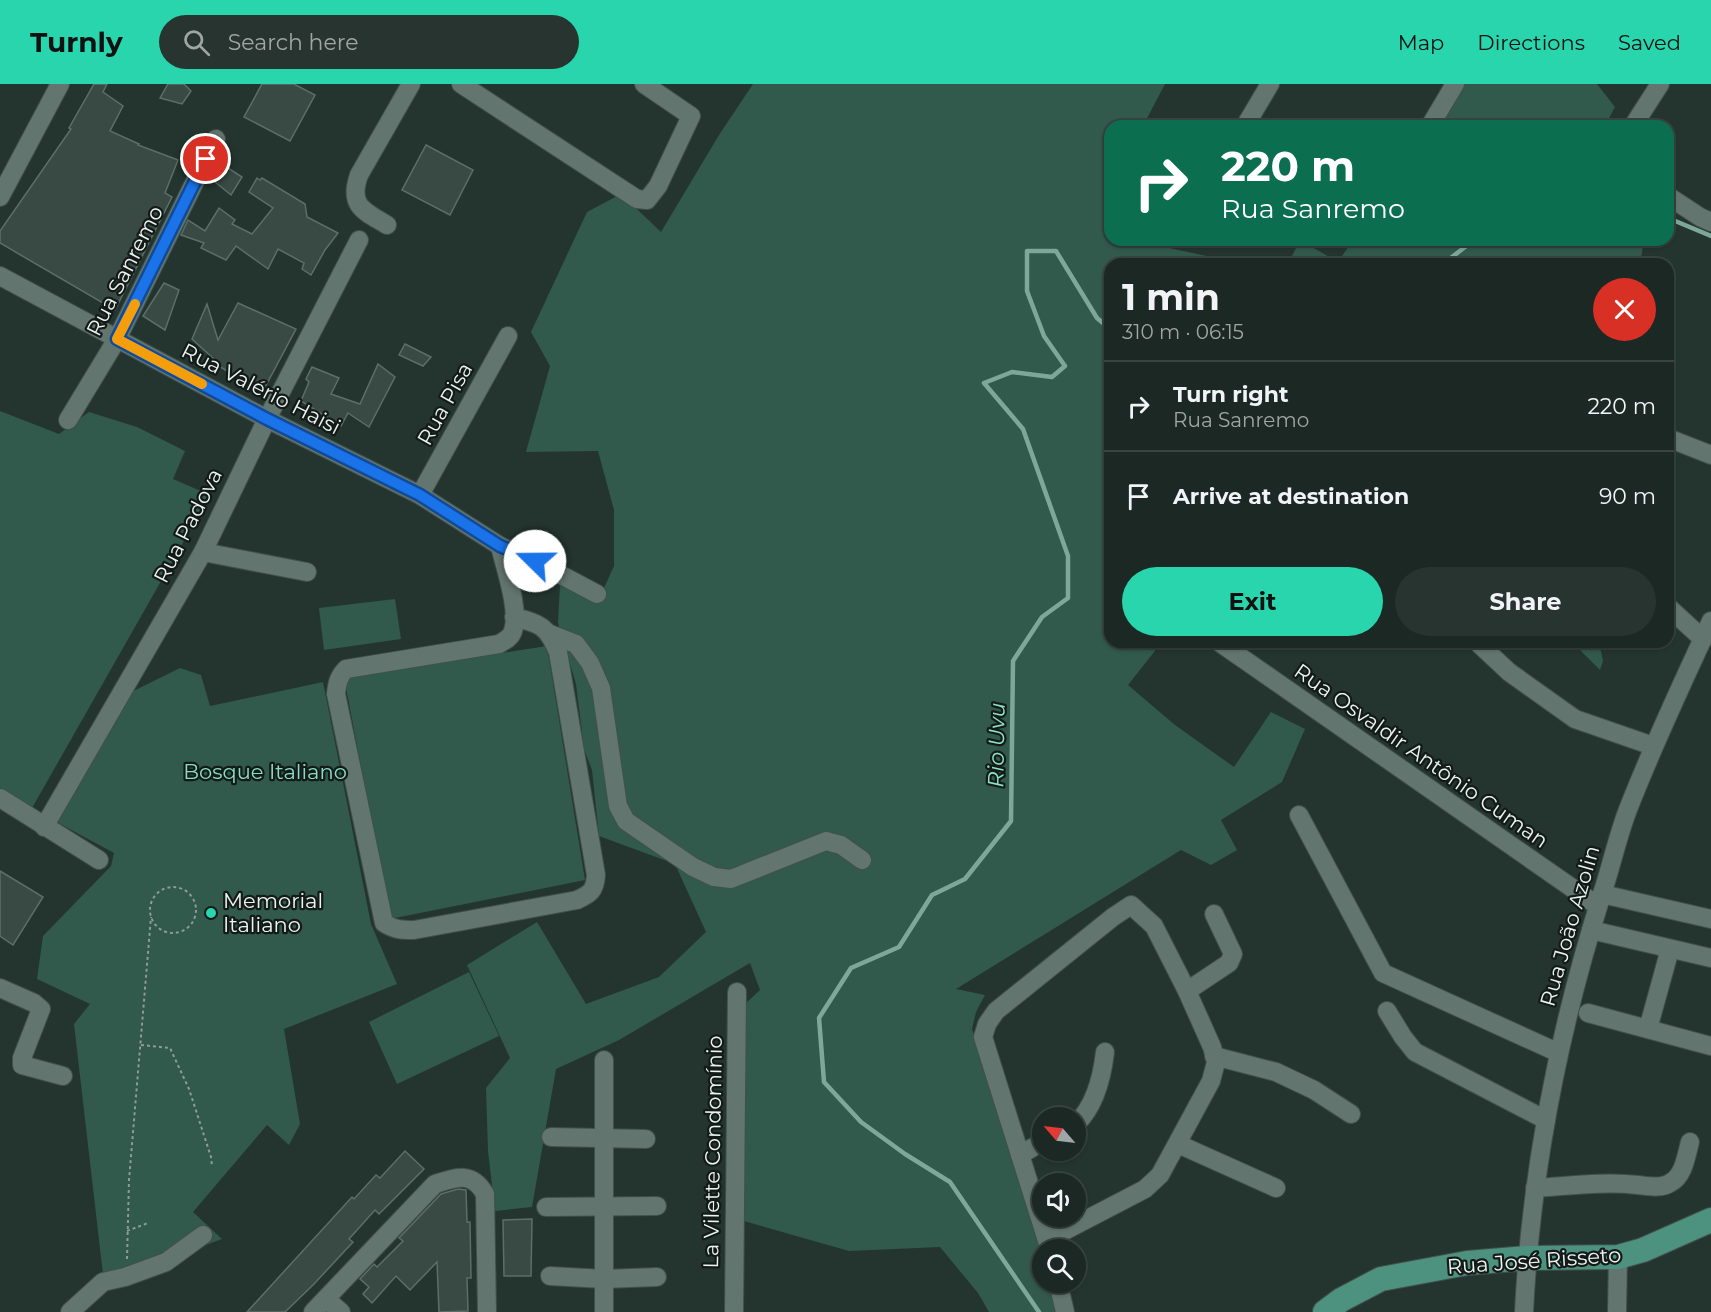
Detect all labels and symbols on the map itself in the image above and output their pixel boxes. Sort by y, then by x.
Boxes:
pin [180,133,231,184]
street label: Rua Sanremo [81,201,168,340]
street label: Rua Valério Haisi [178,338,345,439]
street label: Rua Pisa [412,358,477,449]
street label: Rua Padova [148,465,227,587]
position arrow [503,529,567,593]
street label: Rua Osvaldir Antônio Cuman [1290,658,1553,853]
water label: Rio Uvu [982,702,1011,788]
park label: Bosque Italiano [183,759,347,784]
street label: Rua João Azolin [1535,843,1604,1009]
place label: Memorial Italiano [223,888,323,937]
marker: Memorial Italiano [204,906,218,920]
street label: La Vilette Condomínio [698,1035,727,1269]
north arrow [1032,1107,1086,1161]
street label: Rua José Risseto [1446,1242,1622,1279]

